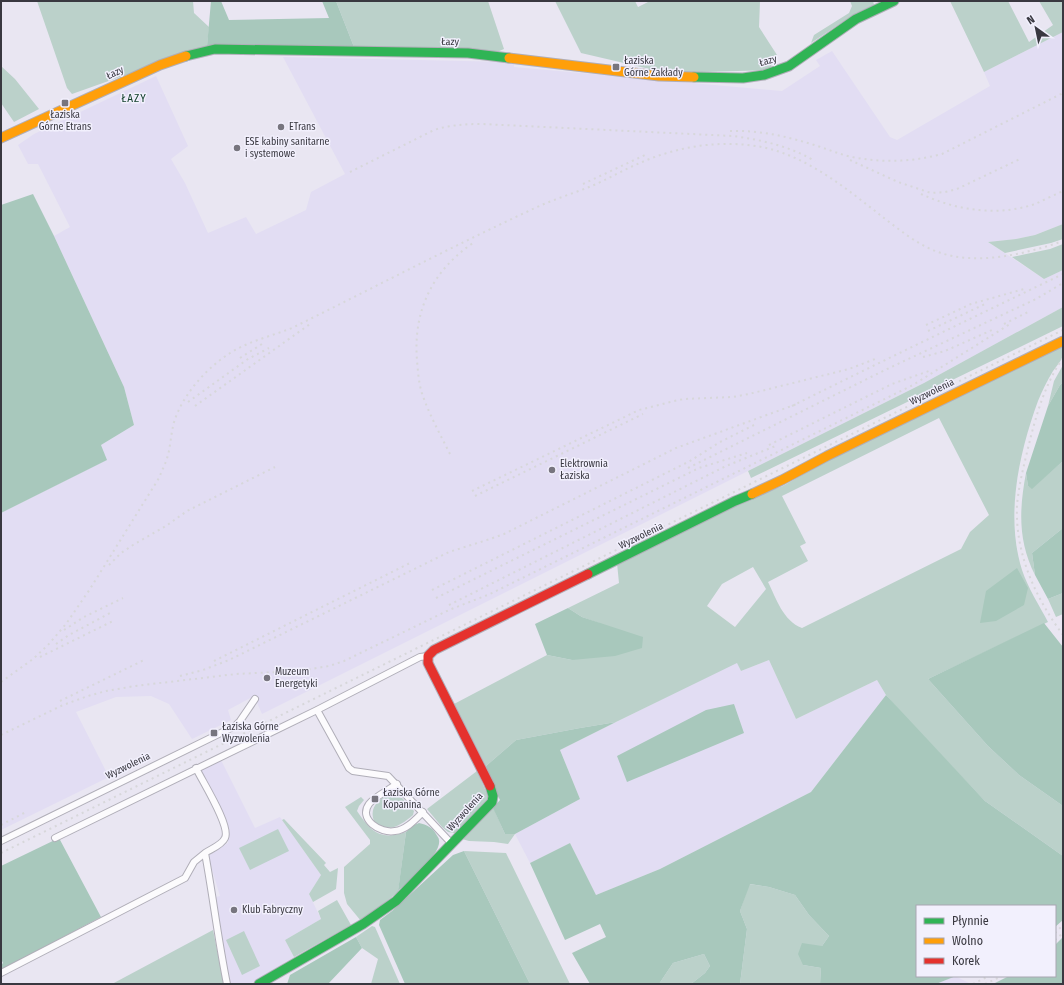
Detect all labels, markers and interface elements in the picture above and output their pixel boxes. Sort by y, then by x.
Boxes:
north arrow [1016,8,1056,48]
text: N [1025,13,1037,27]
street label: Łazy [441,36,460,48]
street label: Łazy [758,53,779,69]
place label: Łaziska Górne Zakłady [624,55,683,79]
marker: Łaziska Górne Zakłady [611,62,621,72]
street label: Łazy [104,64,126,82]
district label: ŁAZY [121,92,147,105]
marker: Łaziska Górne Etrans [60,98,70,108]
place label: Łaziska Górne Etrans [39,109,91,133]
place label: ETrans [289,121,316,133]
marker: ETrans [276,122,286,132]
place label: ESE kabiny sanitarne i systemowe [245,136,330,160]
marker: ESE kabiny sanitarne i systemowe [232,143,242,153]
street label: Wyzwolenia [908,376,956,408]
place label: Elektrownia Łaziska [560,458,608,482]
marker: Elektrownia Łaziska [547,465,557,475]
street label: Wyzwolenia [617,520,665,552]
place label: Muzeum Energetyki [275,666,318,690]
marker: Muzeum Energetyki [262,673,272,683]
place label: Łaziska Górne Wyzwolenia [222,721,279,745]
marker: Łaziska Górne Wyzwolenia [209,728,219,738]
street label: Wyzwolenia [104,750,152,782]
place label: Łaziska Górne Kopanina [383,787,440,811]
street label: Wyzwolenia [445,790,486,834]
marker: Łaziska Górne Kopanina [370,794,380,804]
place label: Klub Fabryczny [242,904,303,916]
marker: Klub Fabryczny [229,905,239,915]
legend [916,905,1056,977]
text: Płynnie [952,914,989,928]
text: Wolno [952,934,983,948]
text: Korek [952,954,980,968]

